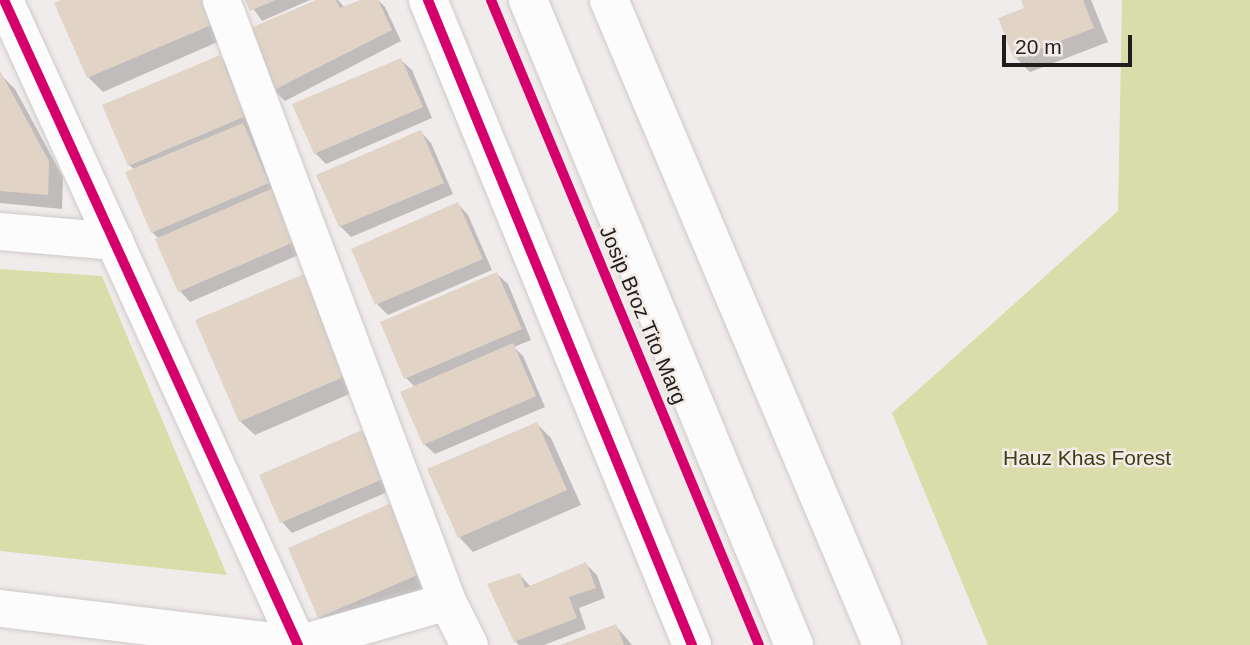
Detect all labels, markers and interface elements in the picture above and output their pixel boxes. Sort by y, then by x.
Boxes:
scale bar [1005,21,1134,65]
text: 20 m [1015,35,1062,58]
street label: Josip Broz Tito Marg [594,222,692,408]
park label: Hauz Khas Forest [1003,445,1171,471]

